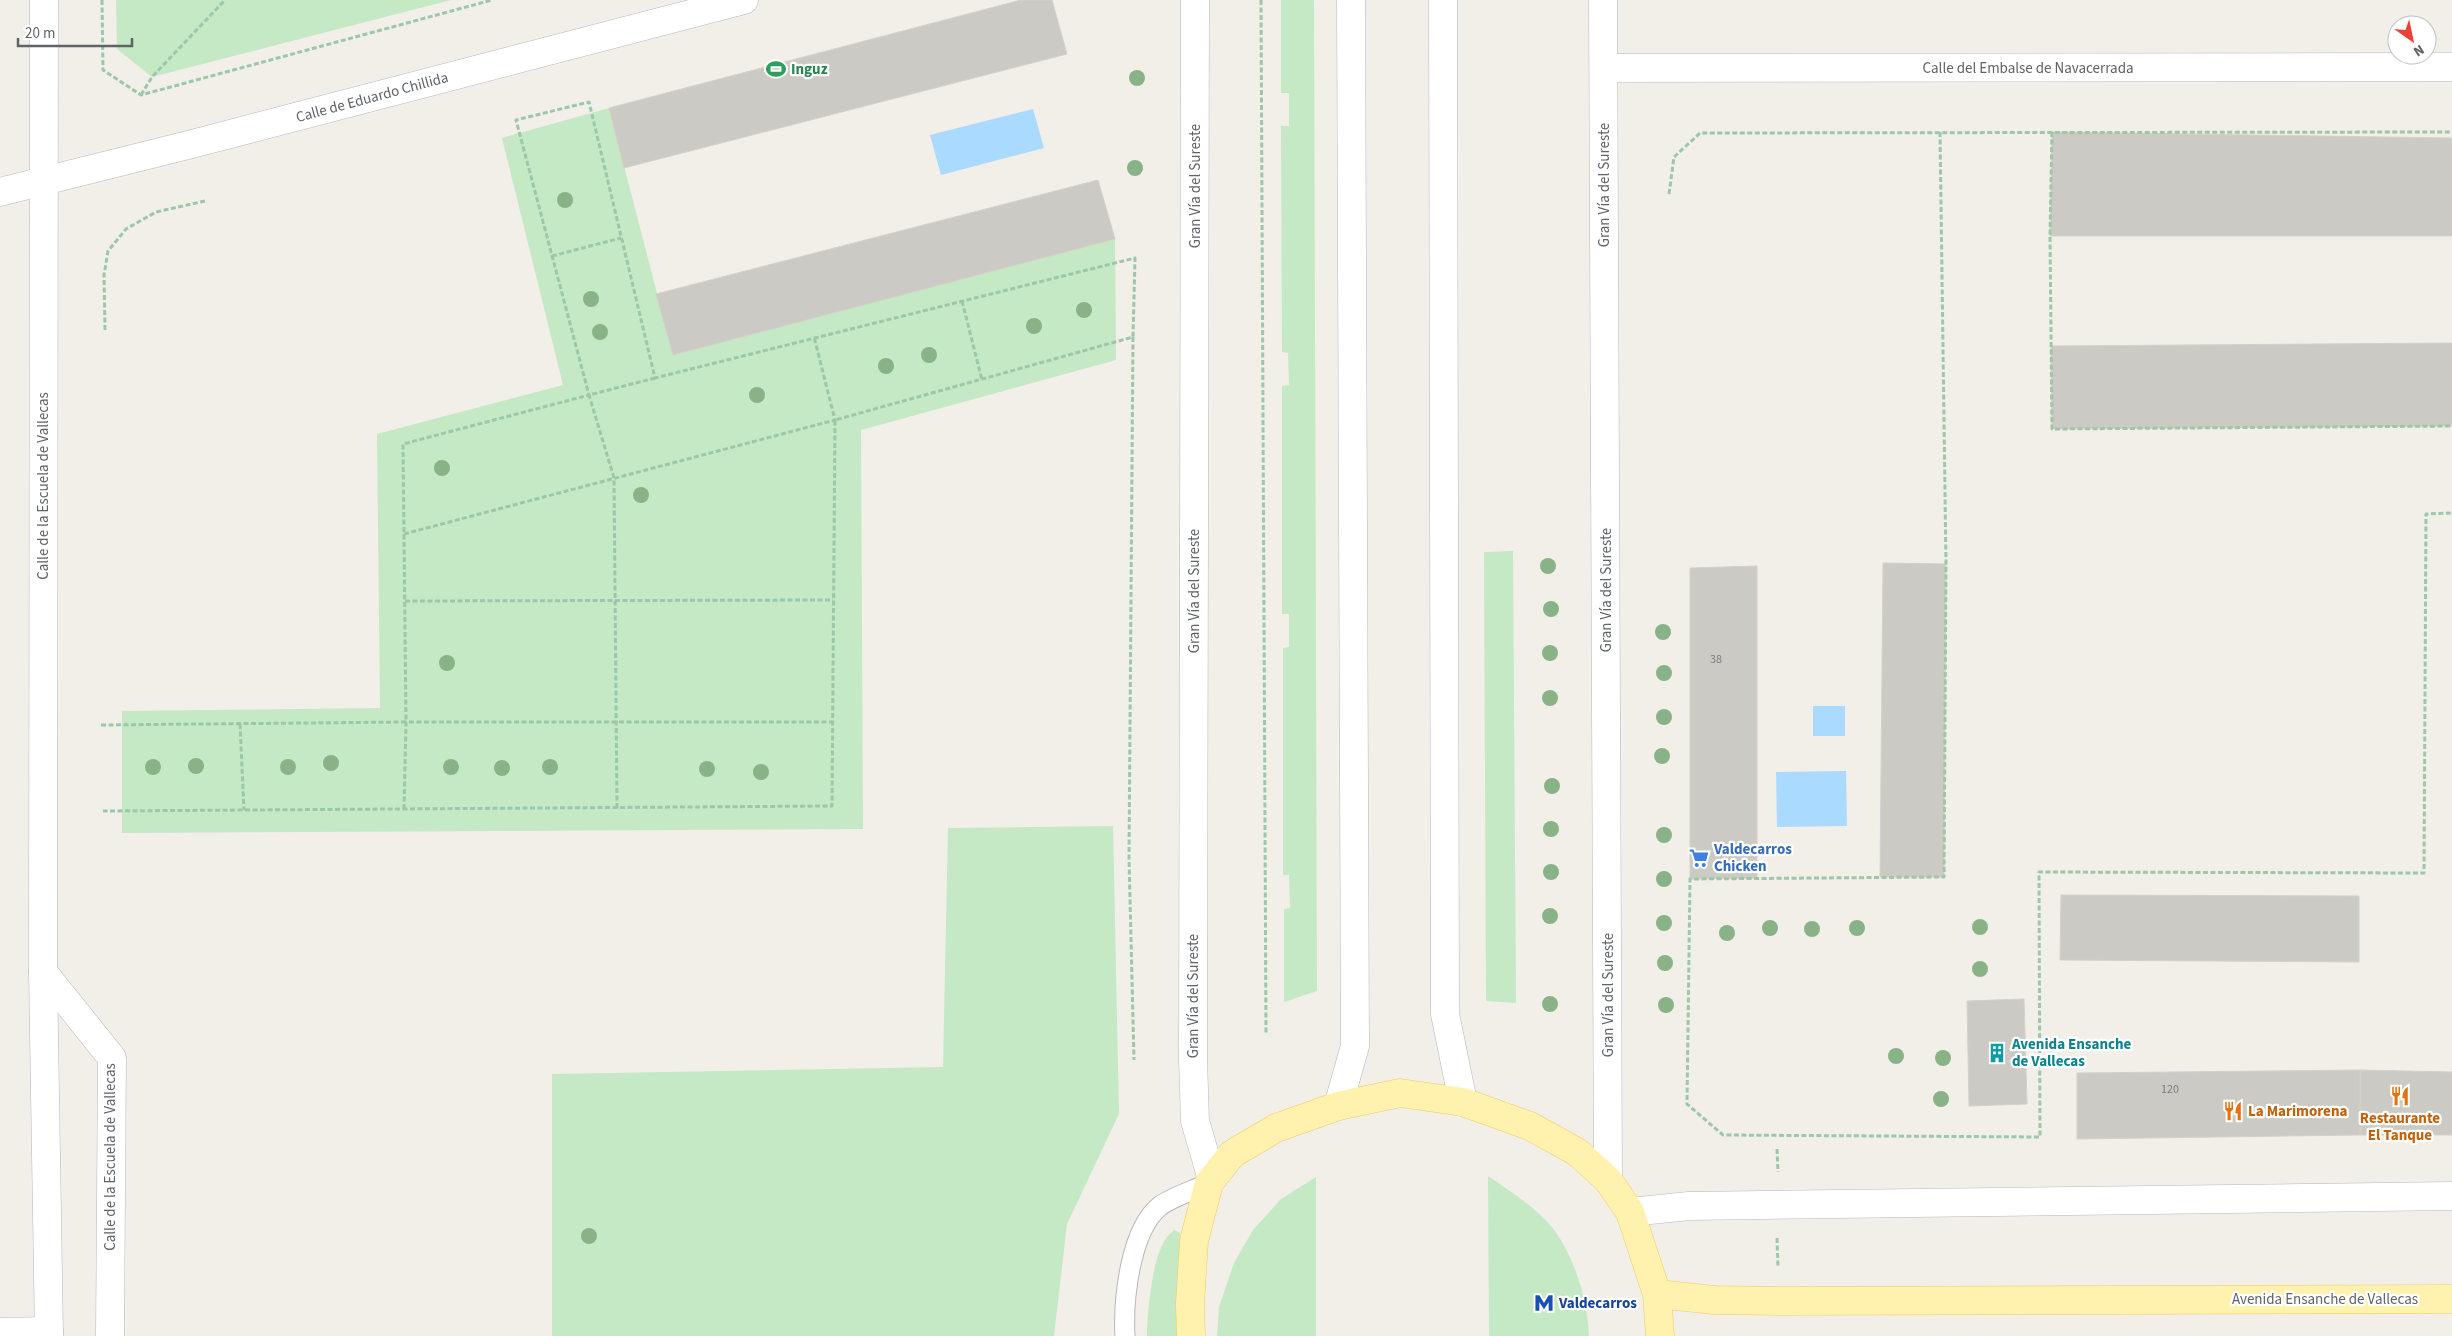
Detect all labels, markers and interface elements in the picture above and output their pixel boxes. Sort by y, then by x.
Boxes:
scale bar [18,15,131,47]
north arrow [2387,15,2437,65]
text: 20 m [25,23,55,44]
text: N [2409,39,2428,61]
sports icon: Inguz [765,58,787,80]
street label: Calle del Embalse de Navacerrada [1922,58,2134,79]
place label: Inguz [791,59,828,80]
street label: Calle de Eduardo Chillida [294,67,451,128]
street label: Gran Vía del Sureste [1594,123,1615,247]
street label: Gran Vía del Sureste [1185,124,1206,248]
street label: Calle de la Escuela de Vallecas [33,392,54,580]
street label: Gran Vía del Sureste [1596,528,1617,652]
street label: Gran Vía del Sureste [1184,529,1205,653]
house number: 38 [1710,651,1722,668]
place label: Valdecarros Chicken [1713,839,1792,877]
supermarket icon: Valdecarros Chicken [1688,847,1710,869]
street label: Gran Vía del Sureste [1598,933,1619,1057]
street label: Gran Vía del Sureste [1183,934,1204,1058]
place label: Avenida Ensanche de Vallecas [2011,1034,2132,1072]
building icon: Avenida Ensanche de Vallecas [1986,1042,2008,1064]
street label: Calle de la Escuela de Vallecas [100,1063,121,1251]
house number: 120 [2161,1081,2179,1098]
restaurant icon: Restaurante El Tanque [2389,1085,2411,1107]
restaurant icon: La Marimorena [2222,1100,2244,1122]
place label: La Marimorena [2248,1101,2347,1122]
place label: Restaurante El Tanque [2360,1108,2440,1146]
street label: Avenida Ensanche de Vallecas [2232,1289,2418,1310]
metro station icon: Valdecarros [1533,1292,1555,1314]
place label: Valdecarros [1558,1293,1637,1314]

